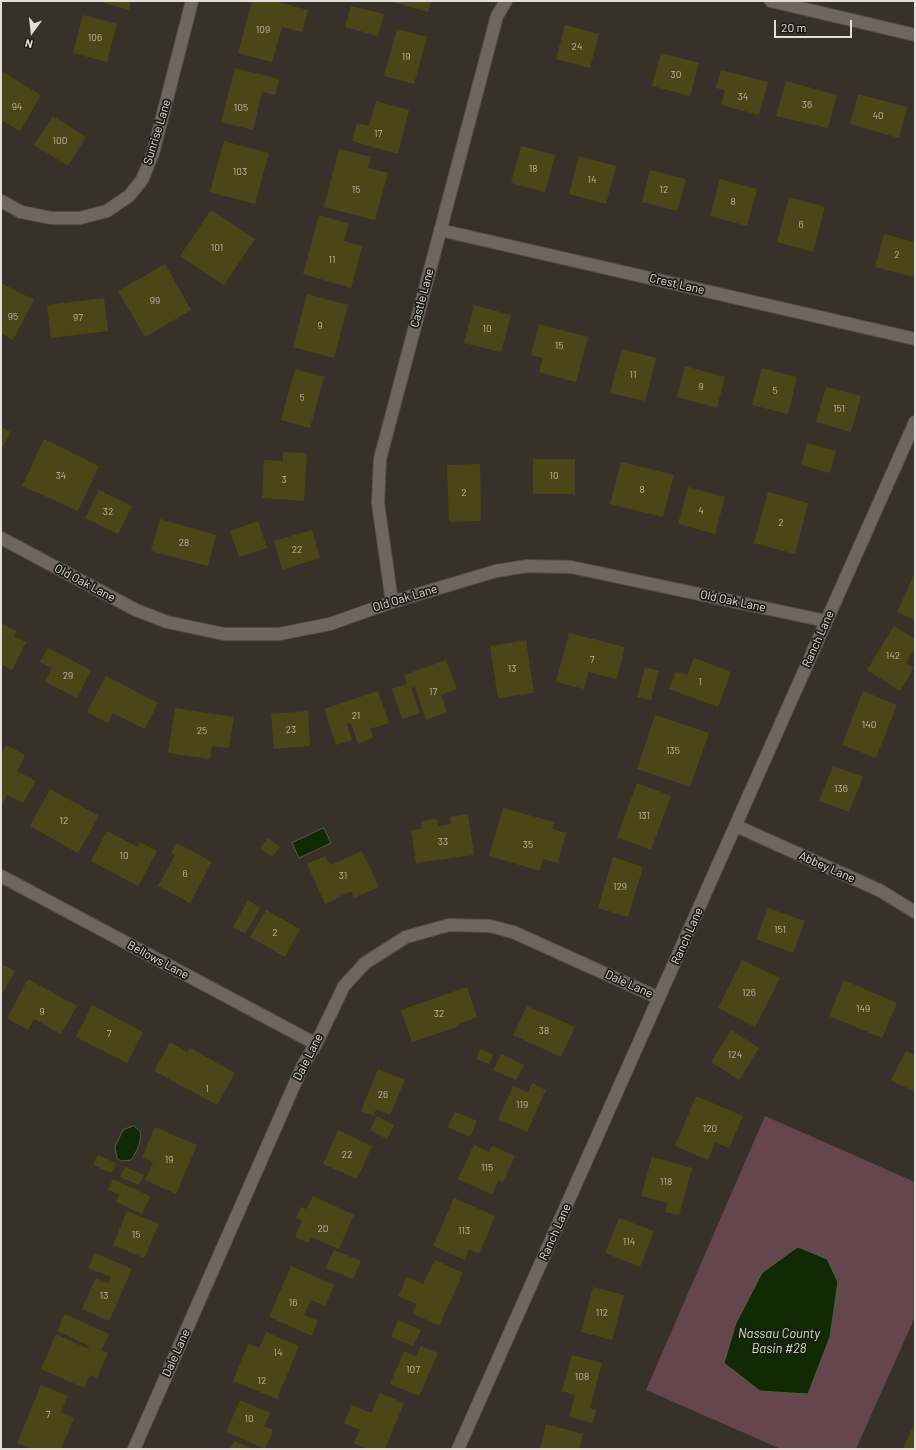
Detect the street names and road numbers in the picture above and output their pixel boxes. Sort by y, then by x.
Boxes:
street label: Sunrise Lane [140,98,174,166]
street label: Castle Lane [407,267,437,329]
street label: Crest Lane [648,271,706,297]
street label: Old Oak Lane [52,561,118,605]
street label: Old Oak Lane [371,581,439,615]
street label: Old Oak Lane [699,587,767,615]
street label: Ranch Lane [799,608,837,670]
street label: Abbey Lane [797,848,857,886]
street label: Ranch Lane [668,905,706,967]
street label: Bellows Lane [125,938,191,982]
street label: Dale Lane [603,967,655,1001]
street label: Dale Lane [290,1031,326,1083]
street label: Ranch Lane [536,1201,574,1263]
street label: Dale Lane [159,1327,193,1379]

